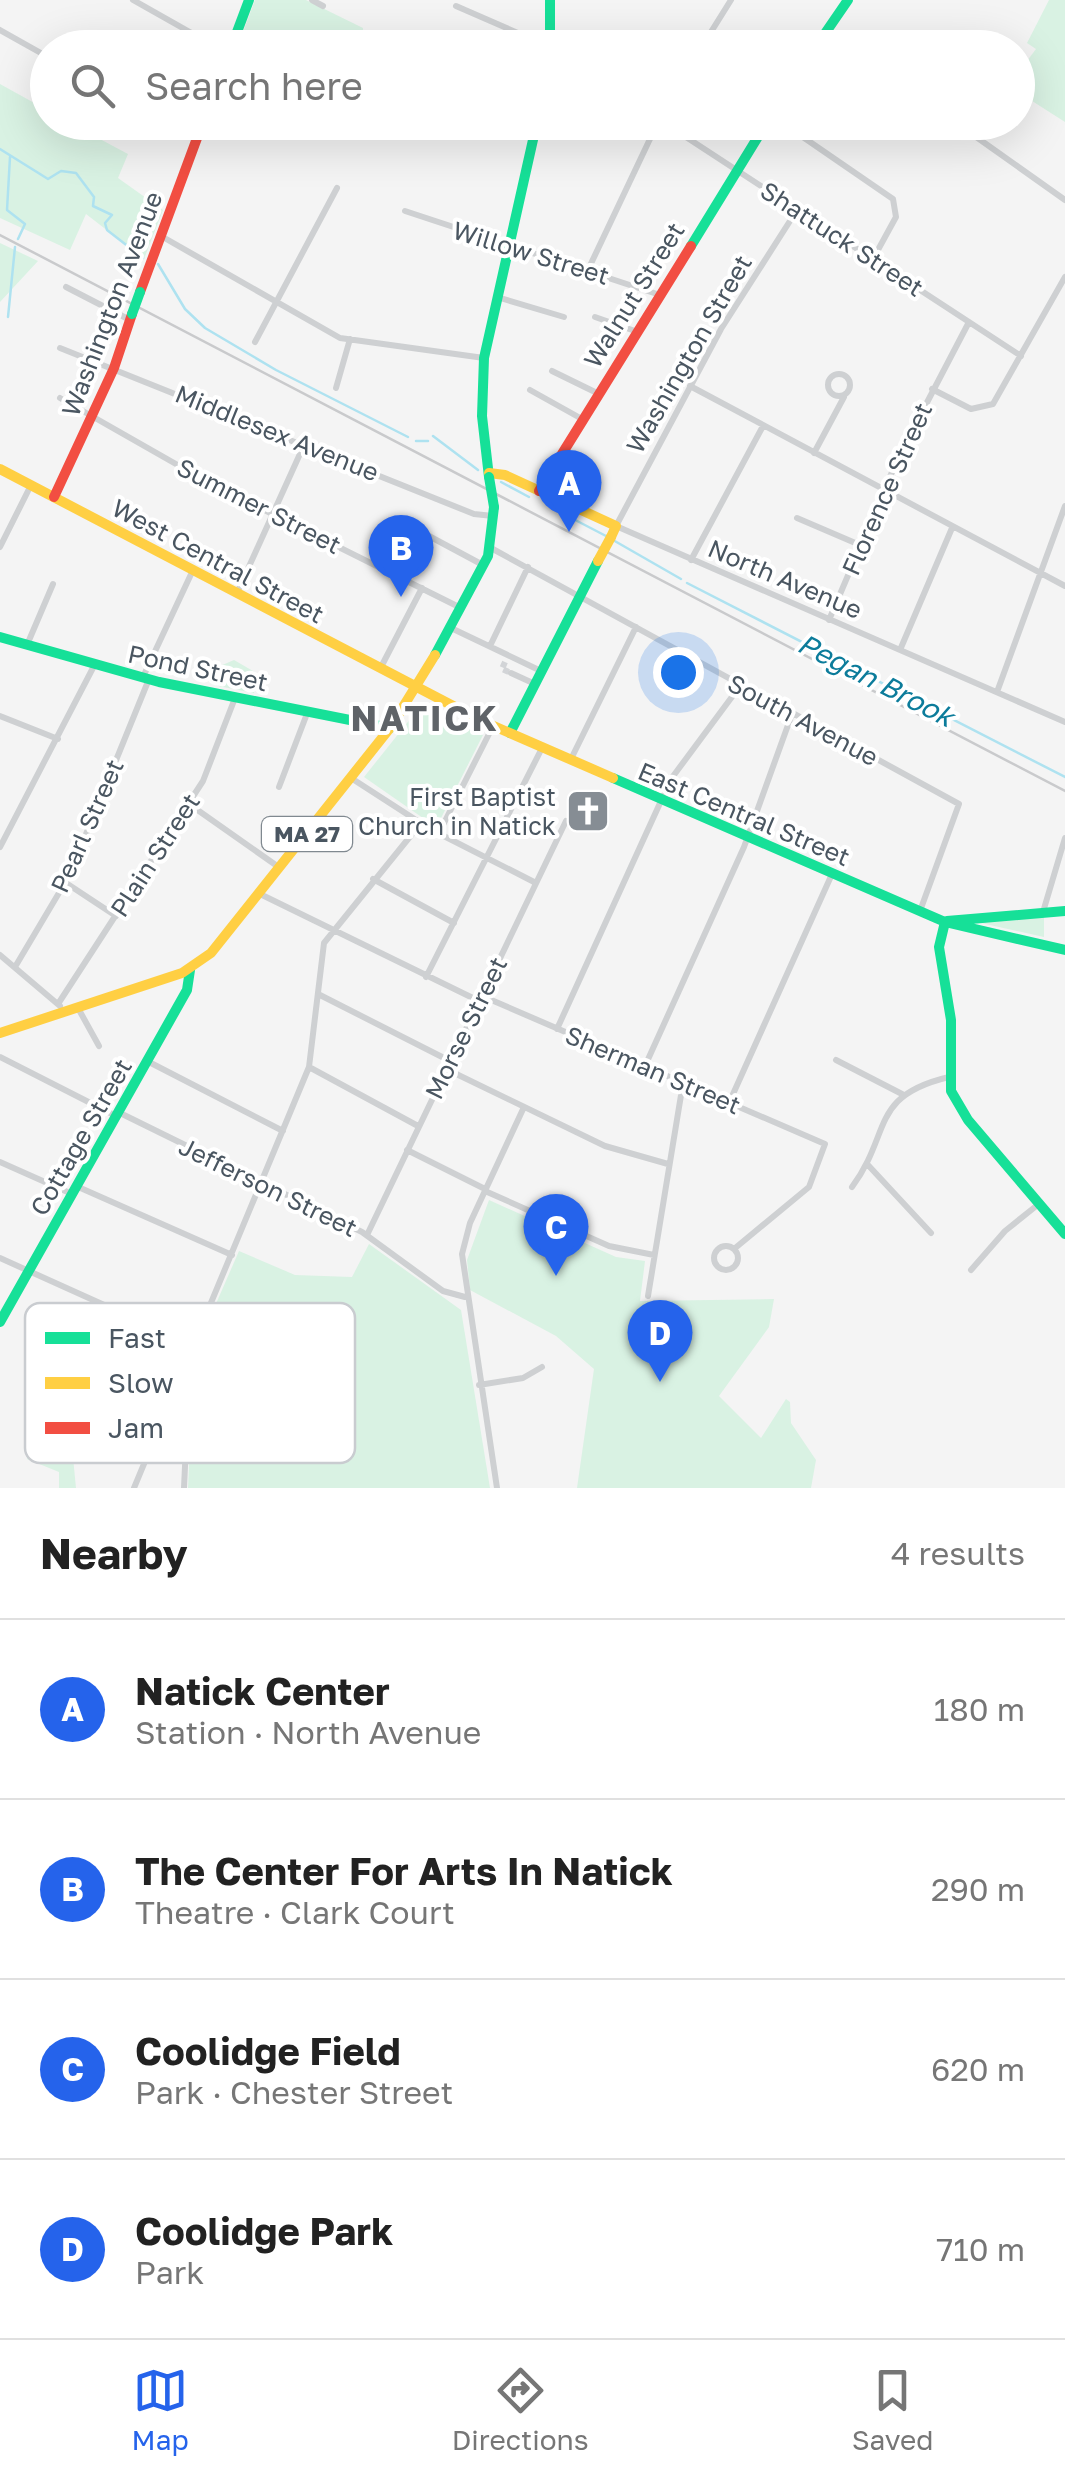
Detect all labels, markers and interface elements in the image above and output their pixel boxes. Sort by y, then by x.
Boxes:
search box [30,30,1035,140]
icon: search [65,58,120,113]
text: Search here [145,63,363,108]
street label: Shattuck Street [755,174,930,303]
street label: Washington Avenue [54,187,169,421]
street label: Willow Street [449,214,613,291]
street label: Walnut Street [576,216,691,373]
street label: Washington Street [619,249,758,458]
street label: Middlesex Avenue [171,378,383,487]
street label: Florence Street [835,398,938,580]
pin: A [536,450,602,532]
street label: Summer Street [172,451,346,560]
street label: West Central Street [107,492,329,630]
pin: B [368,514,434,597]
street label: North Avenue [704,532,867,625]
water label: Pegan Brook [793,626,962,734]
street label: Pond Street [125,638,271,697]
your location [653,647,704,698]
street label: South Avenue [723,667,884,772]
district label: NATICK [351,697,499,739]
street label: Pearl Street [43,754,130,897]
street label: East Central Street [634,755,855,872]
place label: First Baptist Church in Natick [358,781,556,841]
street label: Plain Street [103,787,206,922]
church icon: First Baptist Church in Natick [565,788,611,834]
road number: MA 27 [262,817,352,851]
street label: Morse Street [418,952,513,1104]
street label: Sherman Street [561,1019,746,1120]
street label: Cottage Street [23,1053,138,1221]
street label: Jefferson Street [174,1130,362,1243]
pin: C [524,1194,588,1276]
pin: D [628,1300,692,1382]
legend [25,1303,355,1463]
text: Fast [108,1321,166,1354]
text: Slow [108,1366,174,1399]
text: Jam [108,1411,164,1444]
text: Nearby [40,1528,188,1578]
text: 4 results [891,1534,1025,1572]
text: Natick Center [135,1668,390,1713]
text: A [61,1690,84,1728]
text: 180 m [934,1690,1025,1728]
text: Station · North Avenue [135,1713,481,1751]
text: The Center For Arts In Natick [135,1848,673,1893]
text: B [61,1870,84,1908]
text: 290 m [931,1870,1025,1908]
text: Theatre · Clark Court [135,1893,455,1931]
text: Coolidge Field [135,2028,401,2073]
text: C [61,2050,84,2088]
text: 620 m [931,2050,1025,2088]
text: Park · Chester Street [135,2073,453,2111]
text: Coolidge Park [135,2208,393,2253]
text: D [61,2230,84,2268]
text: 710 m [936,2230,1025,2268]
text: Park [135,2253,204,2291]
tab: Map [132,2363,189,2456]
tab: Directions [452,2363,589,2456]
tab: Saved [852,2363,933,2456]

